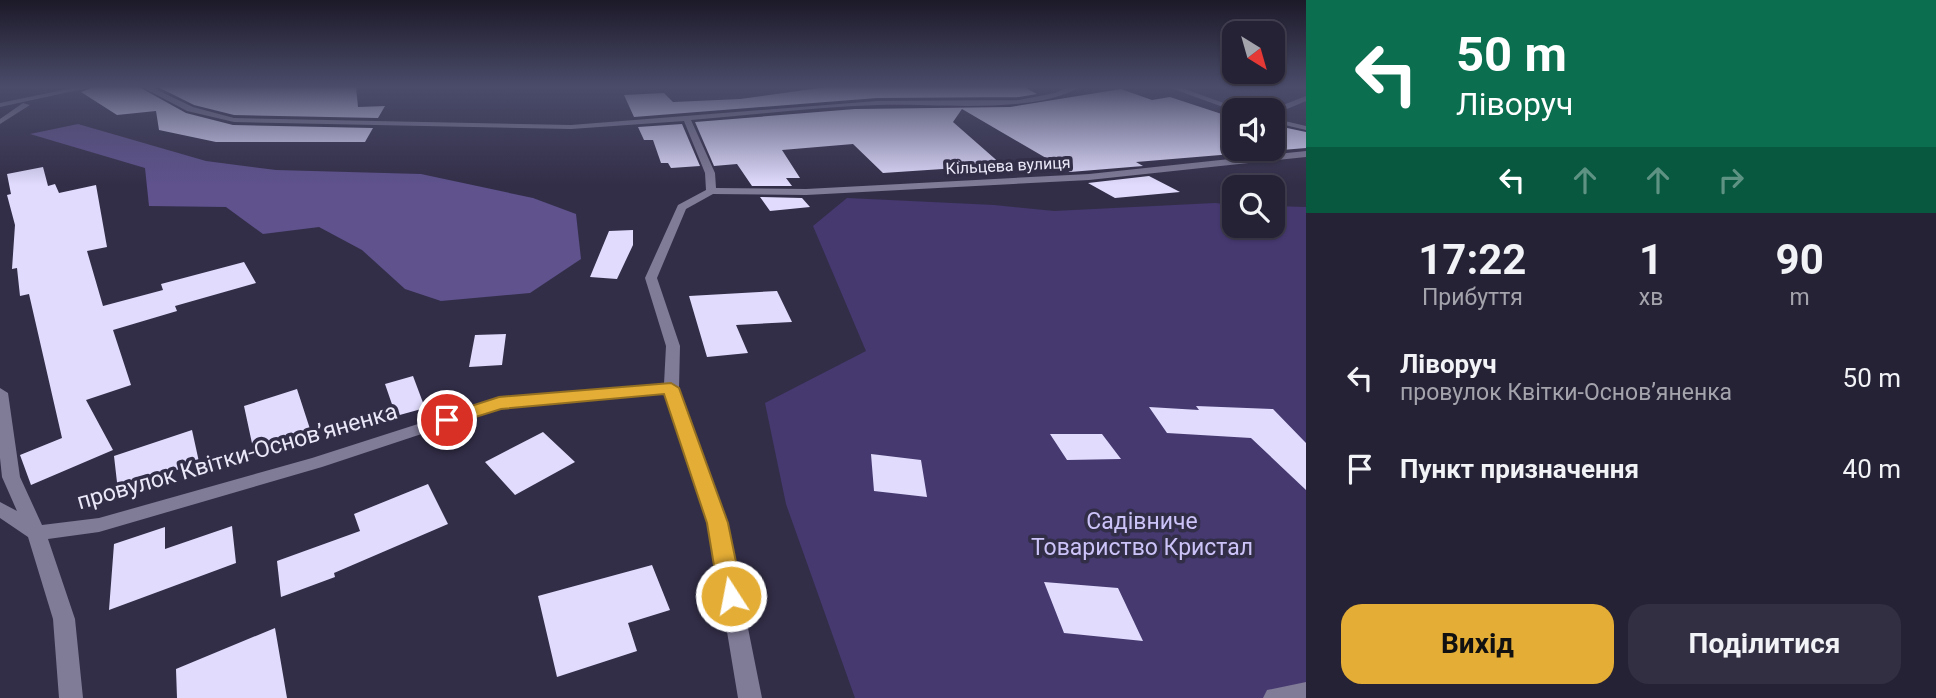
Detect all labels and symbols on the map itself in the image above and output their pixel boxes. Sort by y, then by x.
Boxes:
north arrow [1222,21,1284,84]
street label: Кільцева вулиця [945,153,1071,178]
pin [417,390,477,450]
street label: провулок Квітки-Основʼяненка [74,398,400,515]
park label: Садівниче Товариство Кристал [1031,508,1253,561]
position arrow [694,559,768,633]

